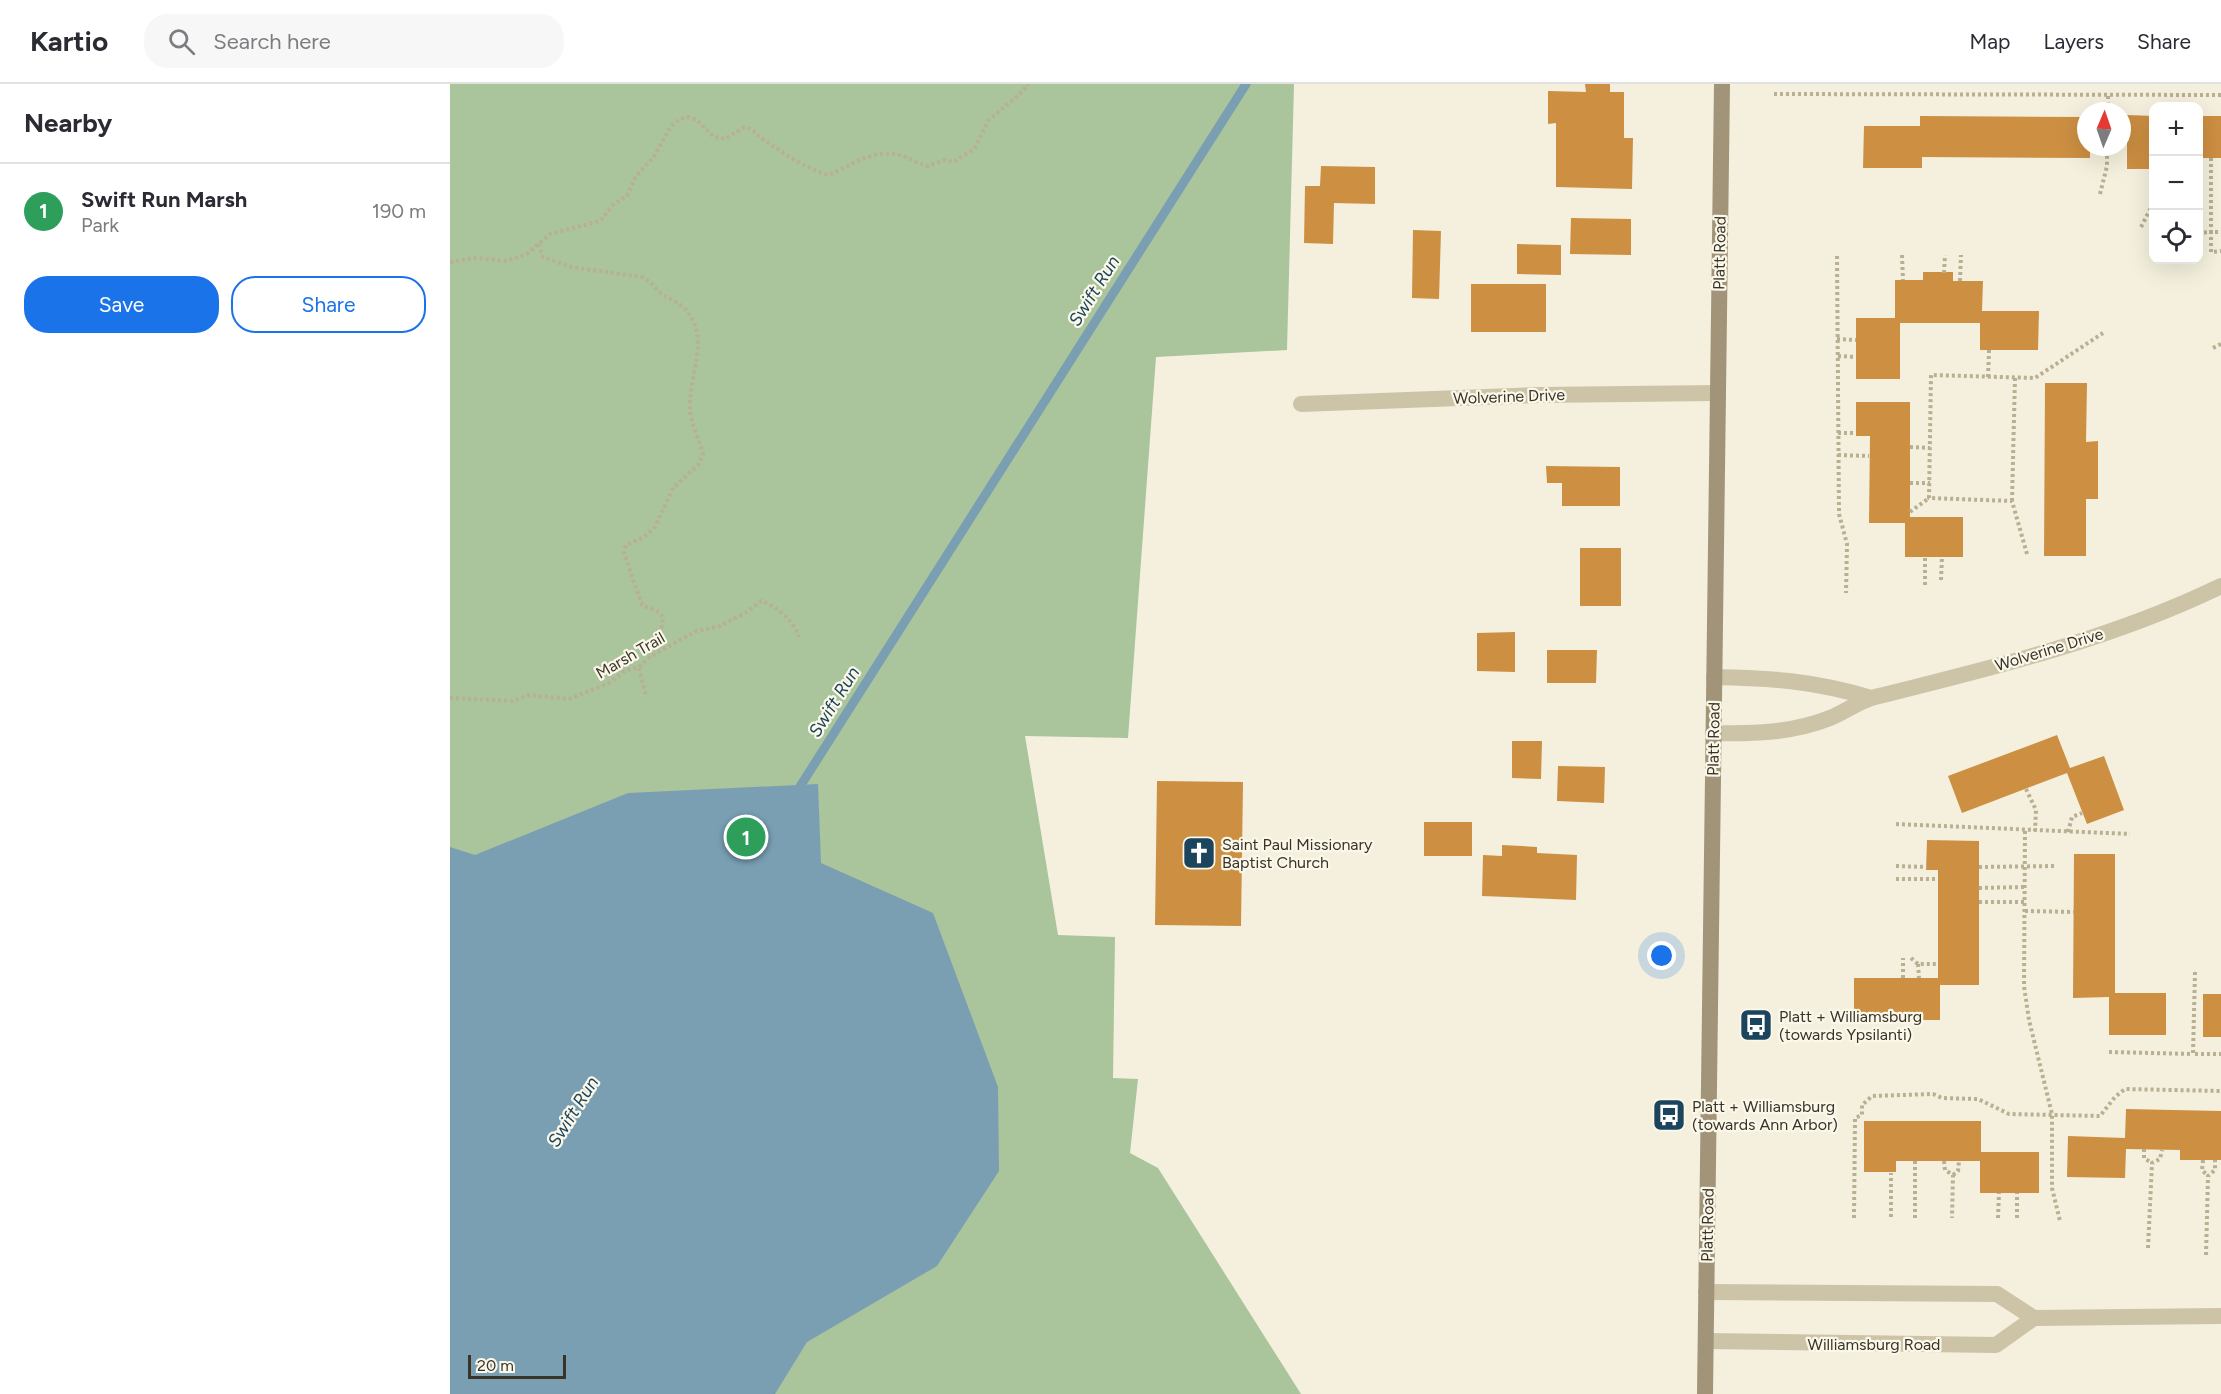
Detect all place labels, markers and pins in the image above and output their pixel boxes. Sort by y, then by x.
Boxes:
pin: 1 [726,814,766,860]
church icon: Saint Paul Missionary Baptist Church [1181,835,1217,871]
place label: Saint Paul Missionary Baptist Church [1222,835,1373,872]
bus stop icon: Platt + Williamsburg (towards Ypsilanti) [1738,1007,1774,1043]
place label: Platt + Williamsburg (towards Ypsilanti) [1779,1007,1922,1044]
bus stop icon: Platt + Williamsburg (towards Ann Arbor) [1651,1097,1687,1133]
place label: Platt + Williamsburg (towards Ann Arbor) [1692,1097,1838,1134]

